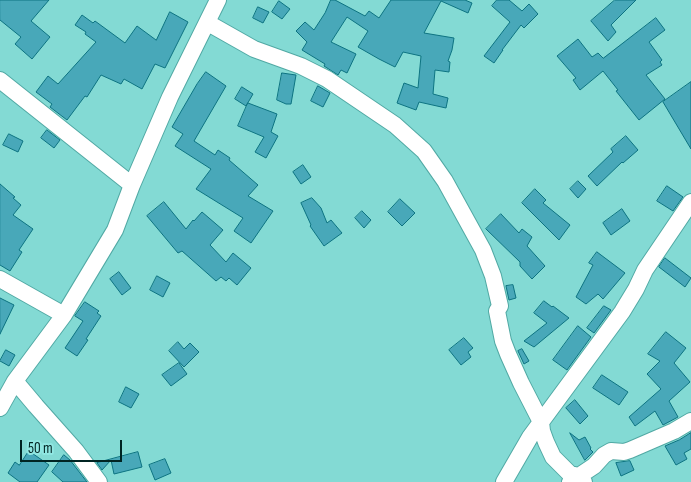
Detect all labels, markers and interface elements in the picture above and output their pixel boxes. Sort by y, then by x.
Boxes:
scale bar [22,430,125,462]
text: 50 m [28,439,53,458]

